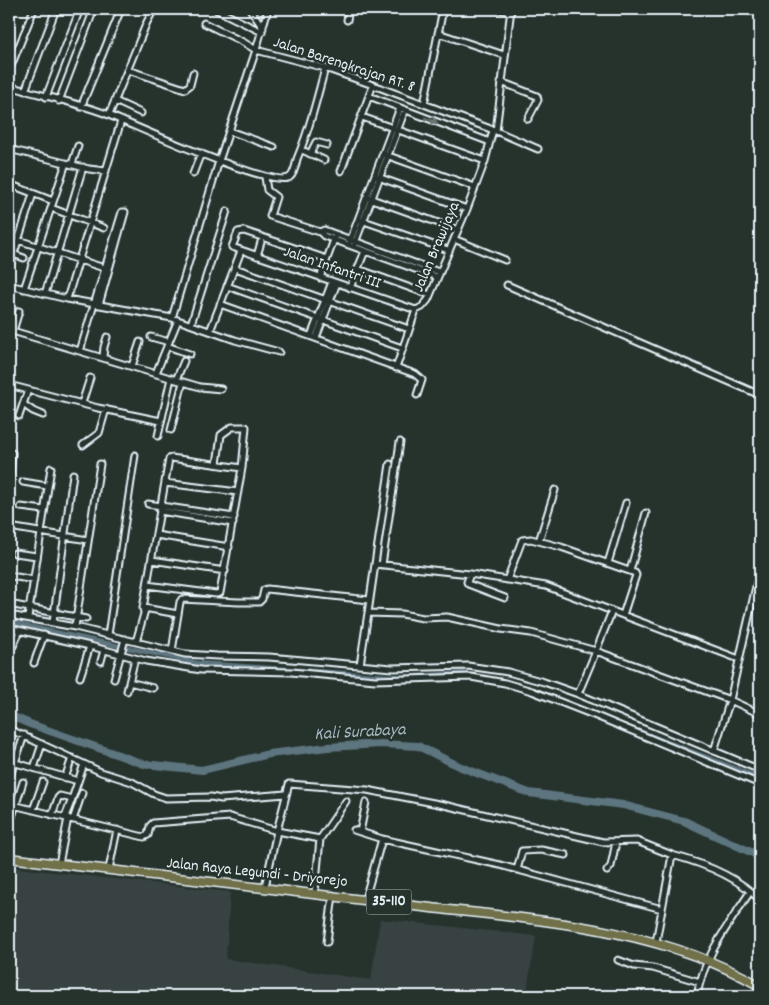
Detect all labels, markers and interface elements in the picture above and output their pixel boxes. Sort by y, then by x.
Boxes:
street label: Jalan Barengkrajan RT. 8 [270,31,418,99]
one-way arrow [424,116,439,124]
street label: Jalan Brawijaya [408,198,466,296]
street label: Jalan Infantri III [280,241,384,295]
water label: Kali Surabaya [314,718,408,748]
street label: Jalan Raya Legundi - Driyorejo [165,852,349,894]
road number: 35-110 [366,890,412,914]

